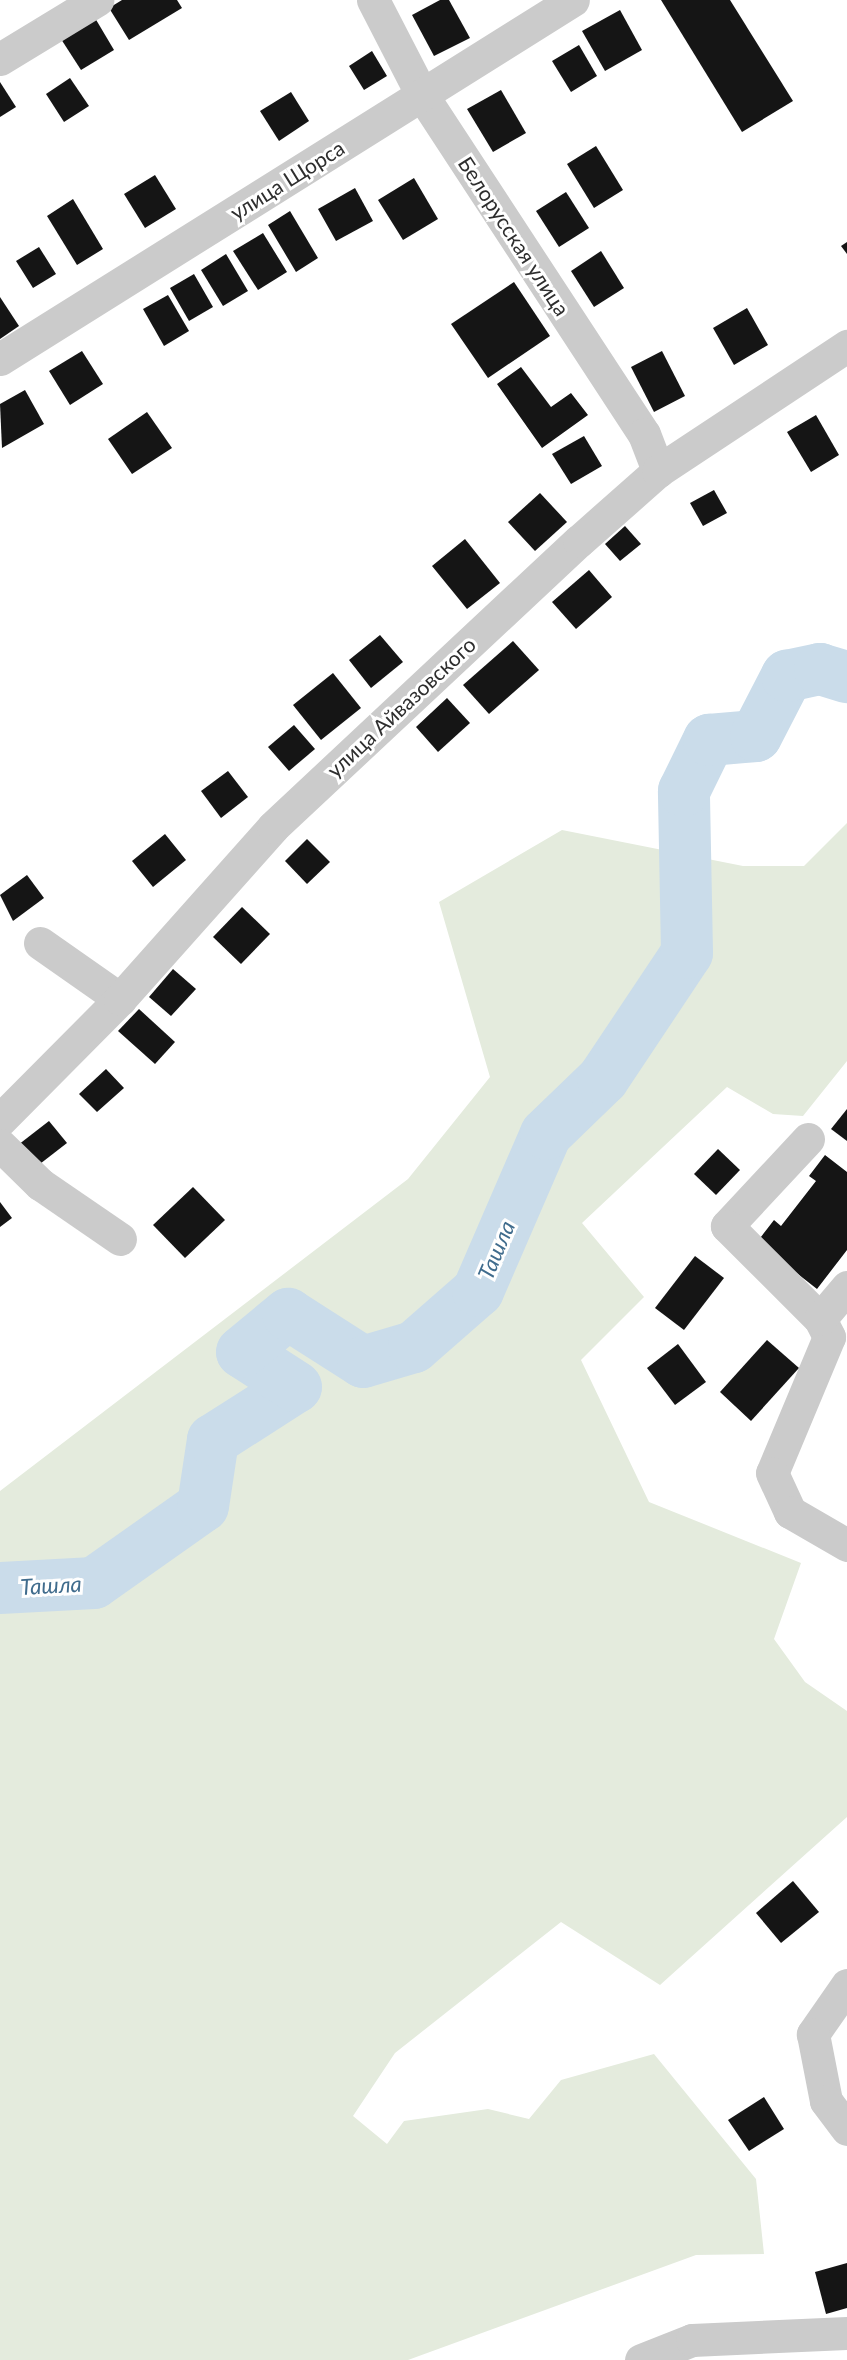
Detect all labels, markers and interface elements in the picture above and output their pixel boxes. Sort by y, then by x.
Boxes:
street label: улица Щорса [225,135,349,225]
street label: Белорусская улица [453,152,575,320]
street label: улица Айвазовского [321,632,481,782]
water label: Ташла [472,1217,520,1283]
water label: Ташла [20,1570,82,1600]

